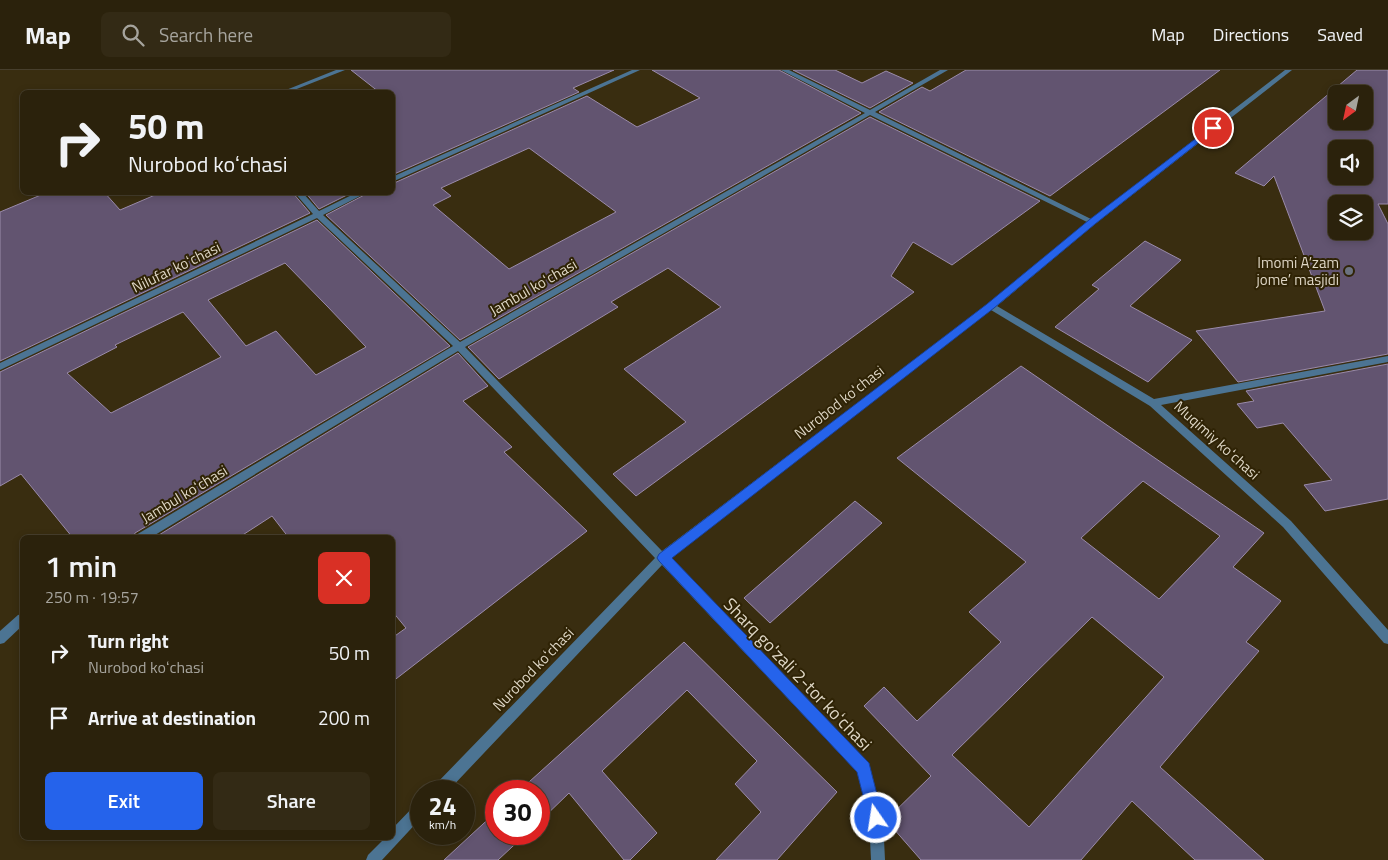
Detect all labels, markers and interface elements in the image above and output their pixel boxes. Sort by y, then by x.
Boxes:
search box [101,12,451,57]
text: Map [25,17,71,53]
text: Search here [159,20,253,49]
icon: search [119,21,147,49]
text: Map [1151,21,1185,48]
text: Directions [1213,21,1289,48]
text: Saved [1317,21,1363,48]
north arrow [1328,85,1372,130]
map controls [1328,85,1373,240]
text: 50 m [128,99,204,153]
pin [1192,107,1234,149]
icon: right [45,110,110,175]
icon: arrive [1199,114,1227,142]
button: sound [1328,140,1373,185]
text: Nurobod koʻchasi [128,147,287,181]
button: layers [1328,195,1373,240]
street label: Nilufar koʻchasi [128,236,224,298]
place label: Imomi A’zam jome’ masjidi [1255,251,1339,291]
street label: Jambul koʻchasi [485,253,581,321]
marker: Imomi A’zam jome’ masjidi [1343,265,1355,277]
street label: Nurobod koʻchasi [789,359,889,445]
street label: Muqimiy koʻchasi [1169,395,1265,485]
street label: Jambul koʻchasi [136,459,232,529]
text: 1 min [45,543,117,589]
button: close [318,552,370,604]
text: 250 m · 19:57 [45,585,139,609]
street label: Sharq go'zali 2-tor koʻchasi [717,591,879,757]
street label: Nurobod koʻchasi [487,622,579,716]
text: Turn right [88,626,169,655]
text: 50 m [329,638,370,667]
icon: right [45,639,73,667]
text: Nurobod koʻchasi [88,655,204,679]
text: Arrive at destination [88,703,256,732]
text: 200 m [318,703,370,732]
icon: arrive [45,704,73,732]
button: Exit [45,772,203,830]
button: Share [213,772,370,830]
speed limit sign: 30 [485,780,550,845]
text: 24 [428,787,457,825]
position arrow [849,791,901,843]
text: km/h [429,815,456,834]

